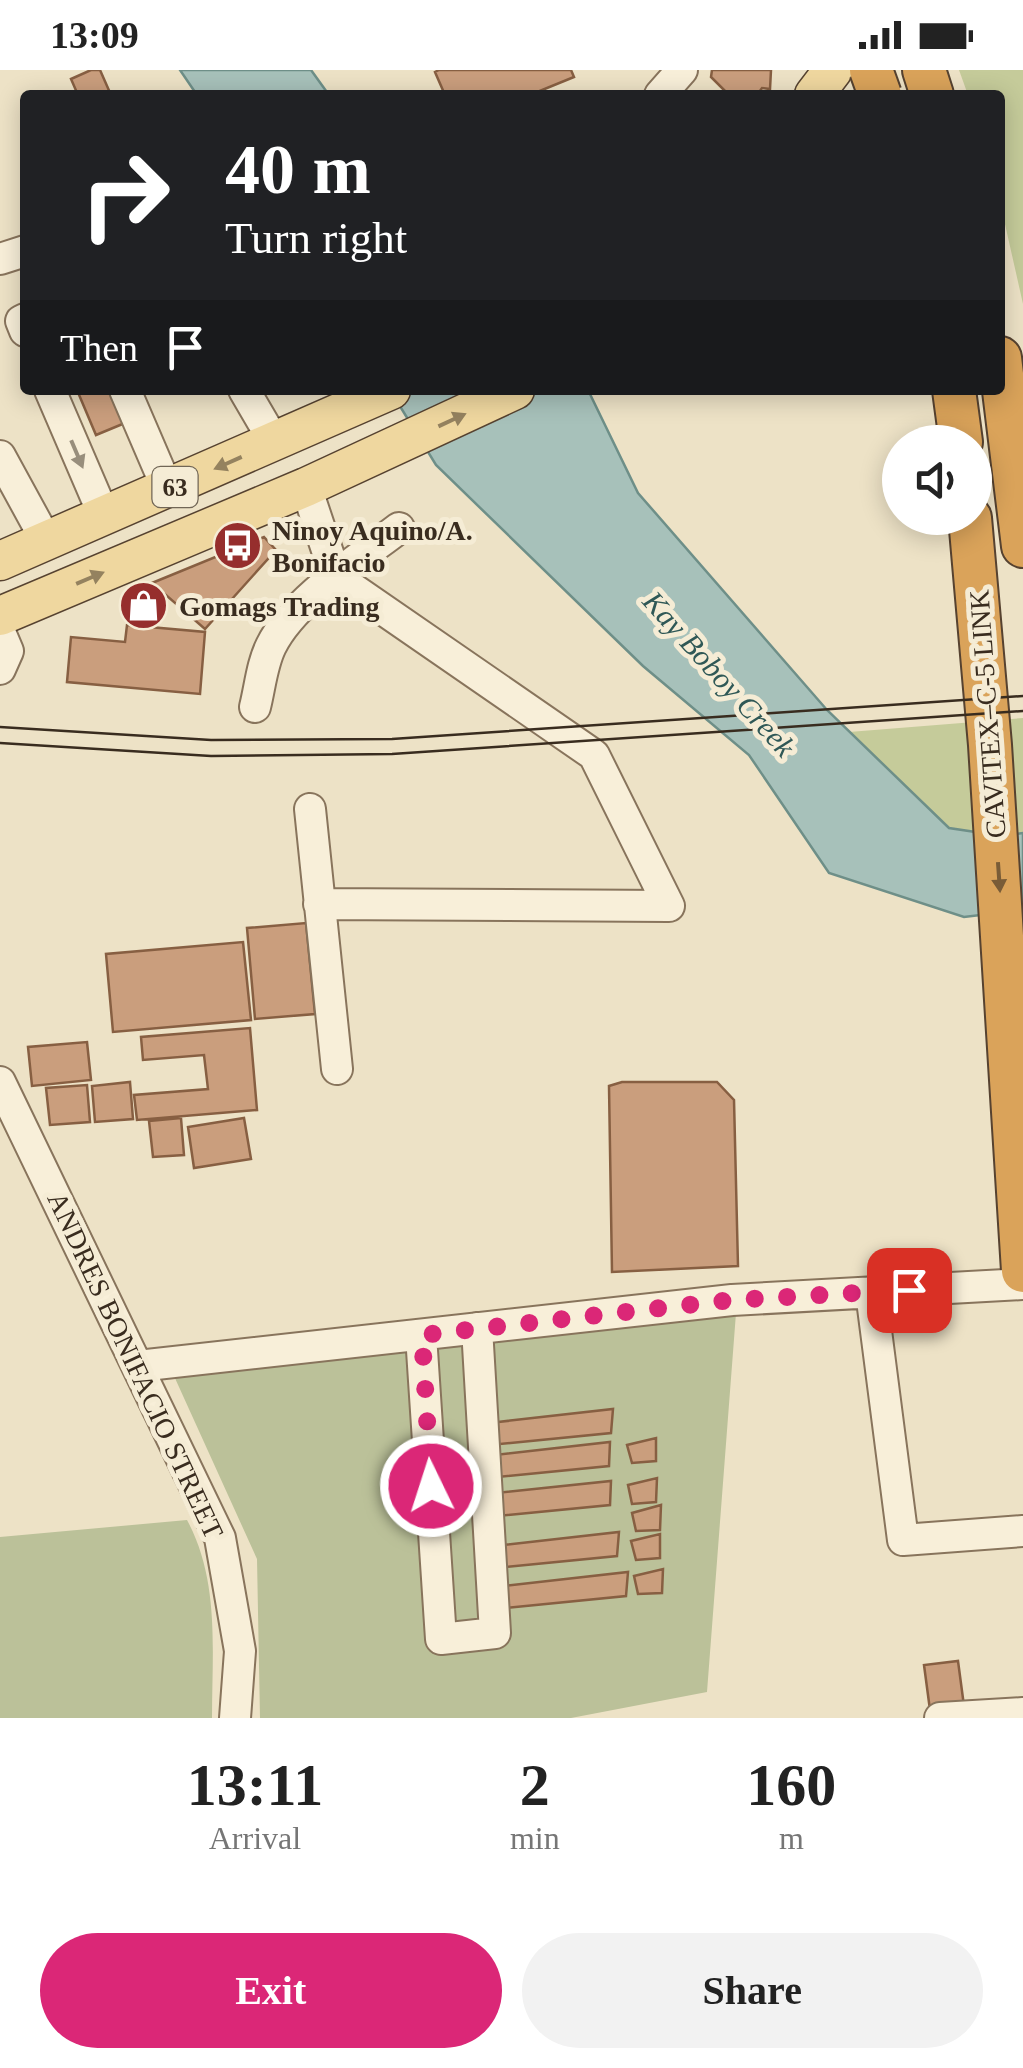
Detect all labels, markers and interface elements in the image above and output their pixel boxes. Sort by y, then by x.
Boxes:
text: 13:09 [50,14,139,56]
icon: right [60,130,190,260]
text: 40 m [225,131,371,208]
text: Turn right [225,213,407,263]
icon: arrive [158,320,213,375]
text: Then [60,327,138,369]
one-way arrow [438,411,467,428]
map controls [882,425,992,535]
button: sound [882,425,992,535]
one-way arrow [70,439,86,469]
one-way arrow [213,455,243,471]
road number: 63 [152,467,198,507]
place label: Ninoy Aquino/A. Bonifacio [272,515,473,578]
bus stop icon: Ninoy Aquino/A. Bonifacio [211,520,263,572]
one-way arrow [75,570,105,586]
shop icon: Gomags Trading [118,580,170,632]
water label: Kay Boboy Creek [636,584,803,763]
street label: CAVITEX–C-5 LINK [963,589,1012,839]
place label: Gomags Trading [179,591,379,622]
one-way arrow [991,861,1007,893]
street label: ANDRES BONIFACIO STREET [41,1187,230,1544]
pin [867,1248,952,1333]
icon: arrive [882,1263,937,1318]
position arrow [379,1434,483,1538]
text: 13:11 [187,1752,323,1818]
text: 2 [520,1752,550,1818]
text: 160 [746,1752,836,1818]
text: Arrival [209,1820,301,1856]
text: min [510,1820,560,1856]
text: m [779,1820,804,1856]
button: Exit [40,1933,502,2048]
button: Share [522,1933,983,2048]

